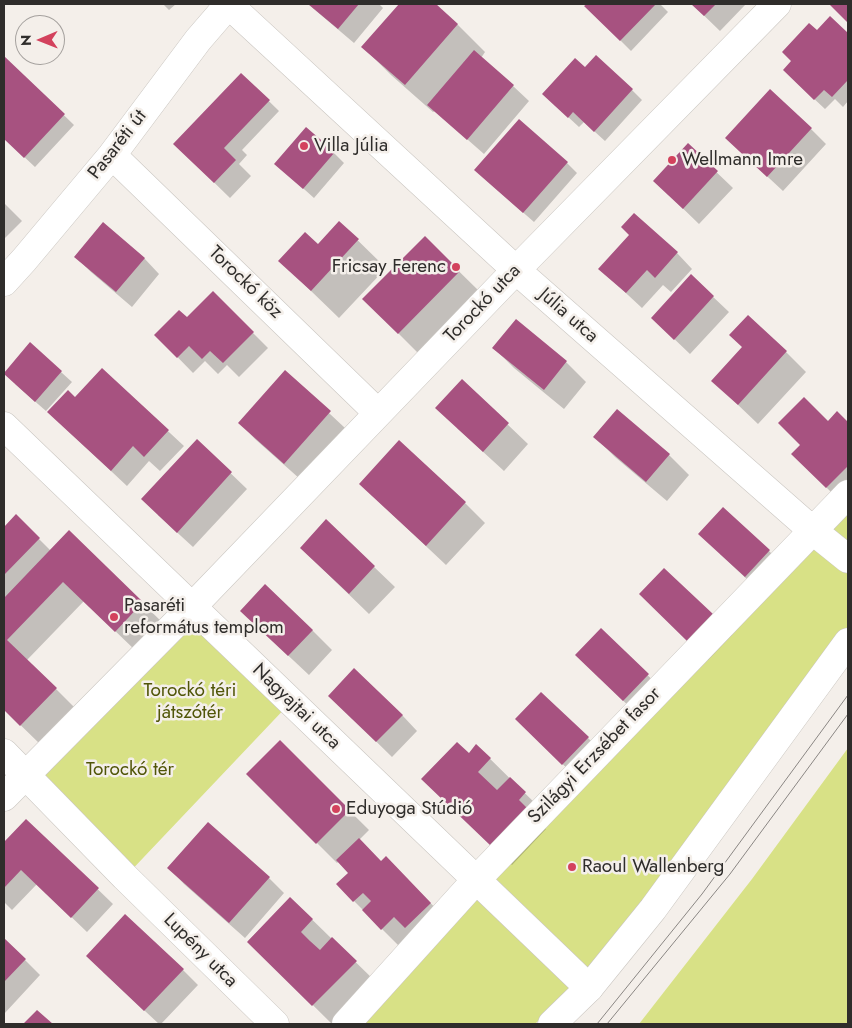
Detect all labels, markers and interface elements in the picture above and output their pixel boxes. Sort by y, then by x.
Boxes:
north arrow [15,15,65,65]
text: N [16,35,36,46]
street label: Pasaréti út [84,106,152,184]
place label: Villa Júlia [314,135,388,157]
marker: Villa Júlia [298,140,310,152]
place label: Wellmann Imre [682,149,803,171]
marker: Wellmann Imre [666,154,678,166]
street label: Torockó köz [203,242,287,324]
place label: Fricsay Ferenc [332,256,446,278]
street label: Torockó utca [440,260,526,348]
marker: Fricsay Ferenc [450,261,462,273]
street label: Júlia utca [534,284,602,348]
place label: Pasaréti református templom [124,595,284,639]
marker: Pasaréti református templom [108,611,120,623]
street label: Nagyajtai utca [247,659,345,755]
park label: Torockó téri játszótér [144,680,236,724]
street label: Szilágyi Erzsébet fasor [524,683,666,829]
park label: Torockó tér [86,759,174,781]
place label: Eduyoga Stúdió [346,798,472,820]
marker: Eduyoga Stúdió [330,803,342,815]
place label: Raoul Wallenberg [582,856,724,878]
marker: Raoul Wallenberg [566,861,578,873]
street label: Lupény utca [158,909,242,993]

